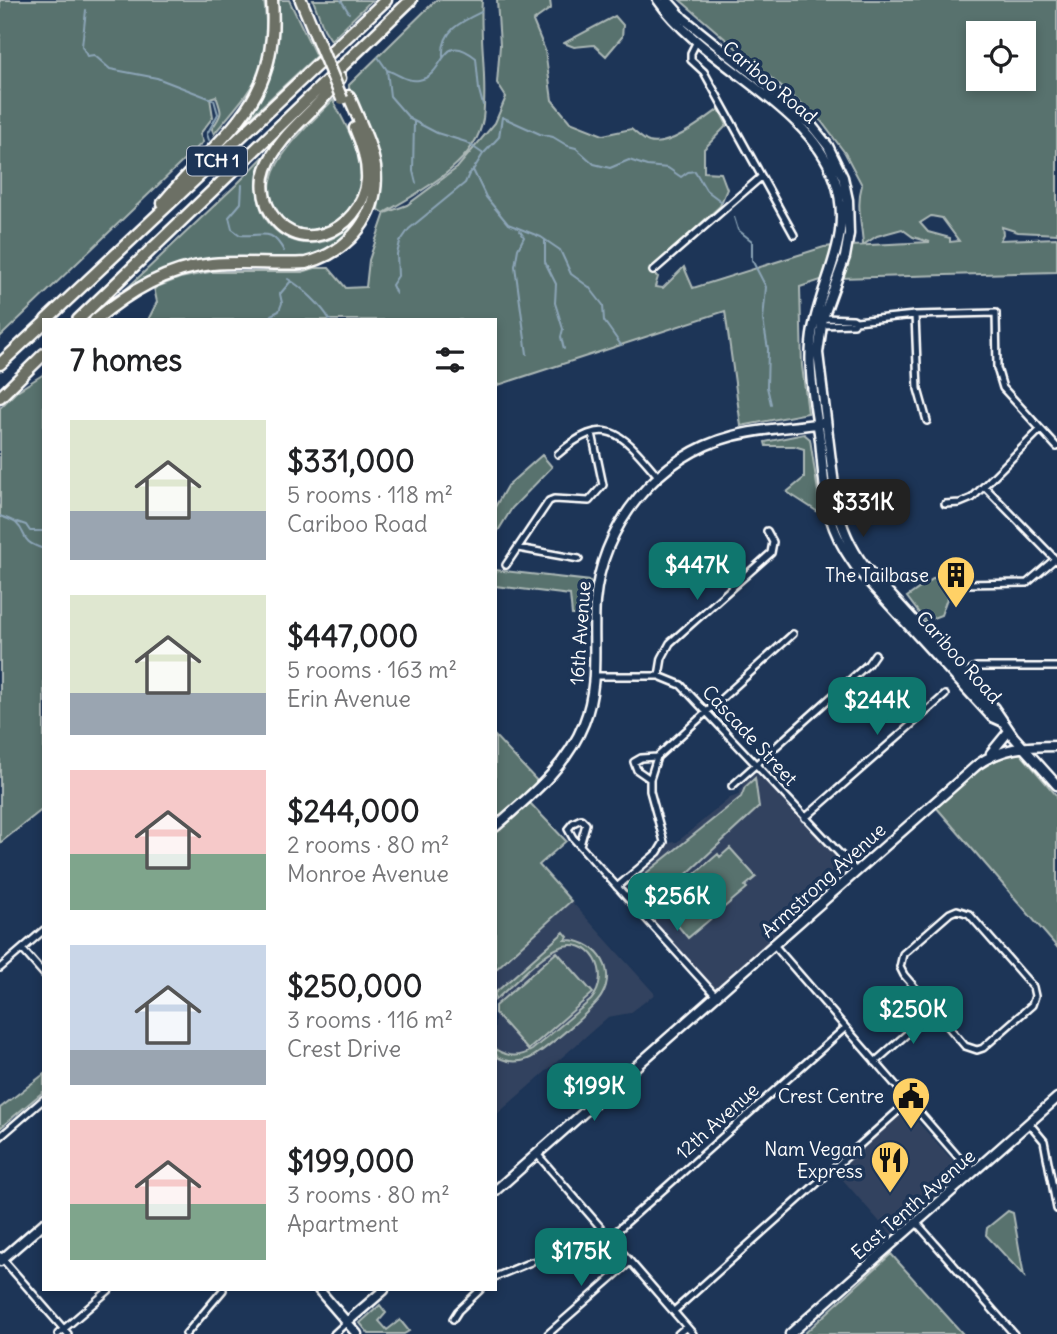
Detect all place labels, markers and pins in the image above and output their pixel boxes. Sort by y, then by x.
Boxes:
pin: $331K [814,480,912,539]
pin: $447K [648,542,746,602]
building icon: The Tailbase [935,554,977,609]
place label: The Tailbase [825,563,929,587]
pin: $244K [828,678,926,737]
pin: $256K [628,874,726,933]
pin: $250K [864,986,962,1046]
pin: $199K [545,1064,643,1123]
public building icon: Crest Centre [890,1075,932,1130]
place label: Crest Centre [778,1084,884,1108]
place label: Nam Vegan Express [764,1137,863,1183]
restaurant icon: Nam Vegan Express [869,1139,911,1194]
pin: $175K [532,1228,630,1288]

